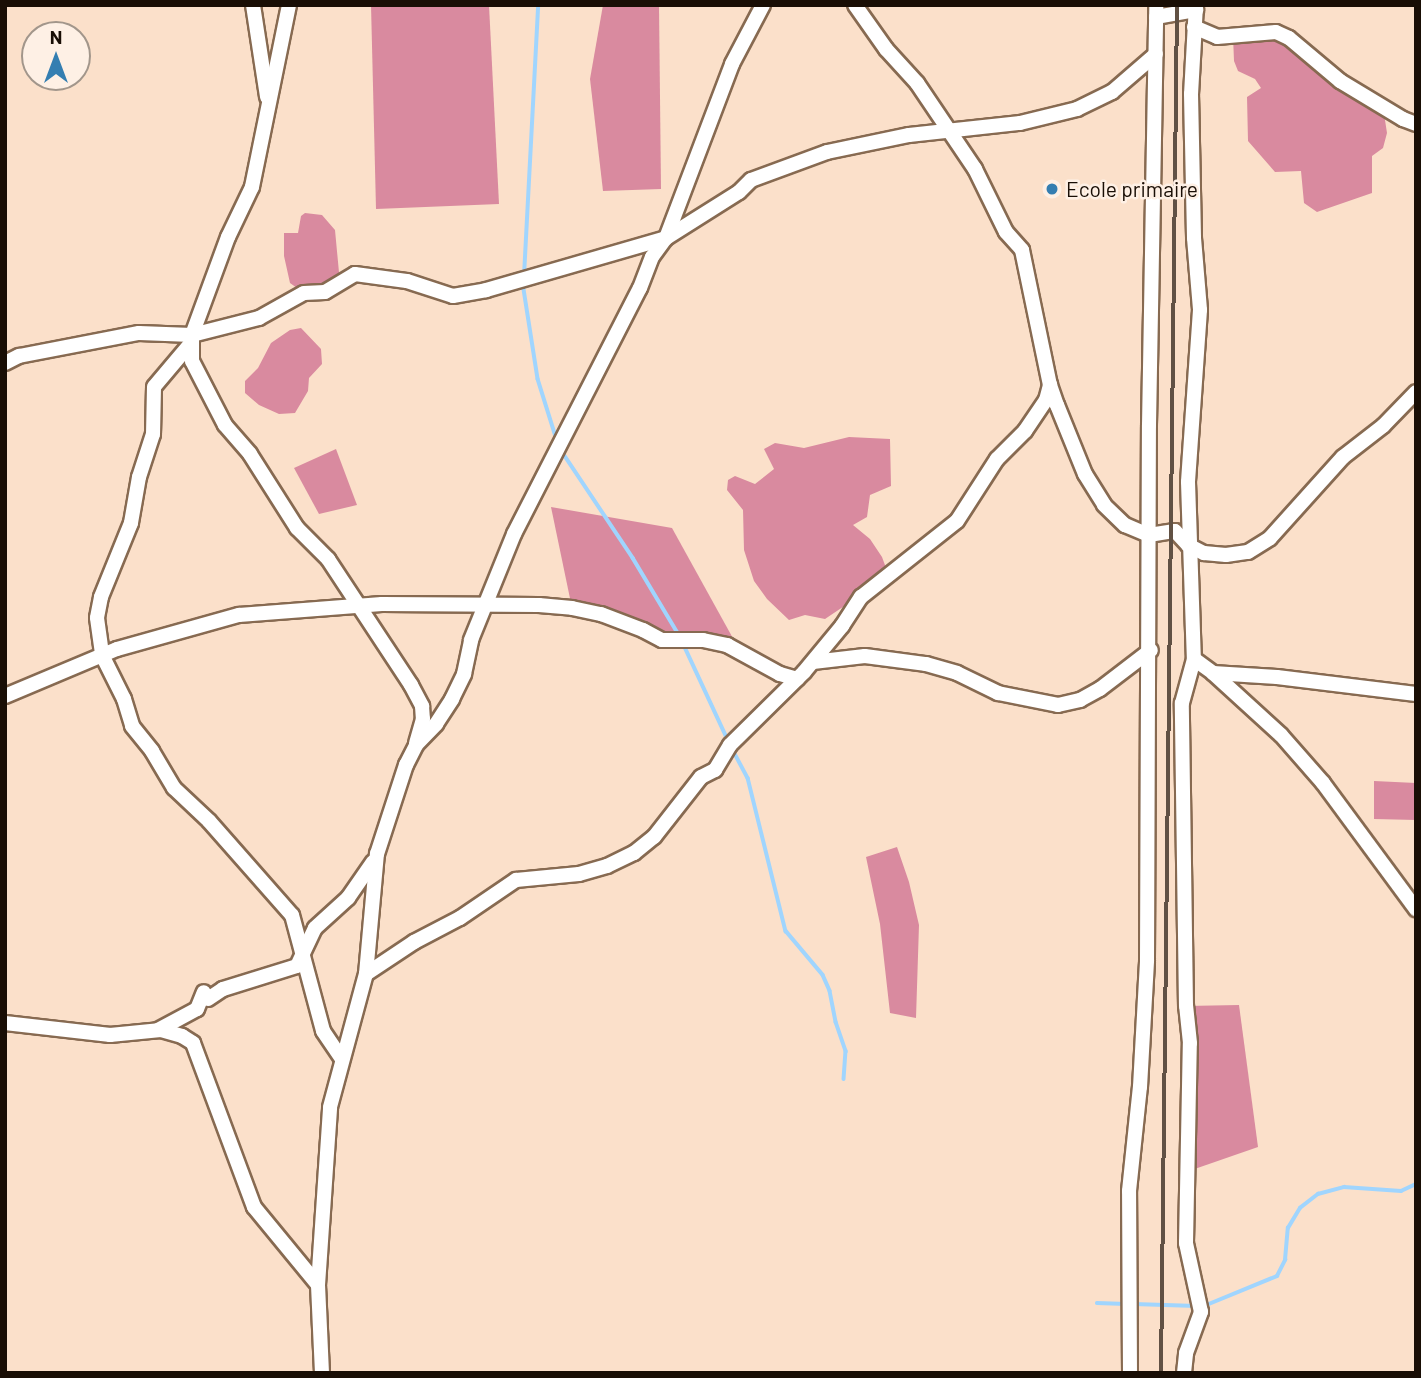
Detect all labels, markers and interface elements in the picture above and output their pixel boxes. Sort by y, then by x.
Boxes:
north arrow [21,21,91,91]
text: N [50,25,62,48]
place label: Ecole primaire [1066,176,1198,202]
marker: Ecole primaire [1044,181,1060,197]

